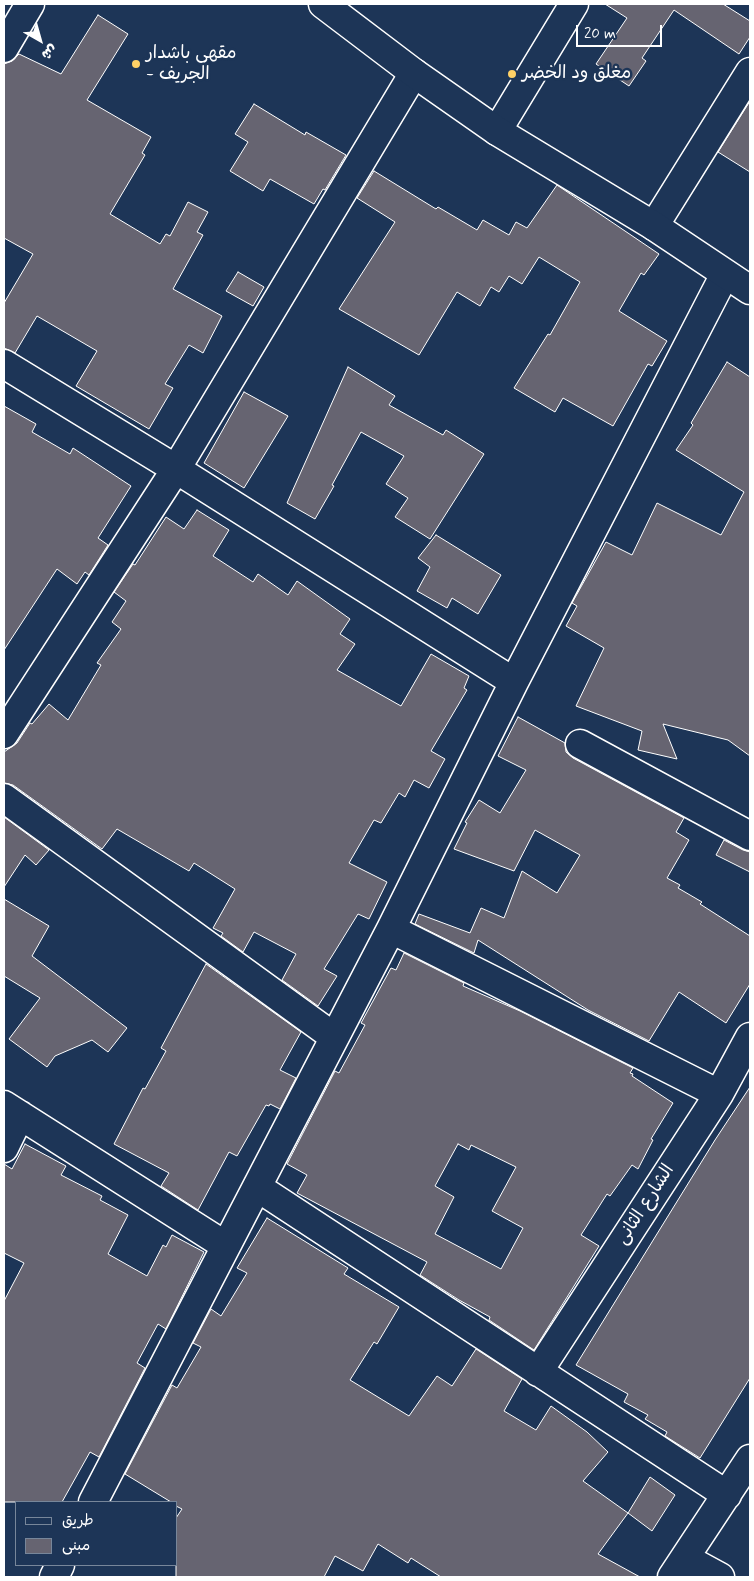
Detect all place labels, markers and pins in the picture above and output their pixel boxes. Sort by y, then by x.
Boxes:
place label: مقهى باشدار - الجريف [146,43,237,86]
marker: مقهى باشدار - الجريف [130,58,142,70]
place label: مغلق ود الخضر [522,63,631,85]
marker: مغلق ود الخضر [506,68,518,80]

